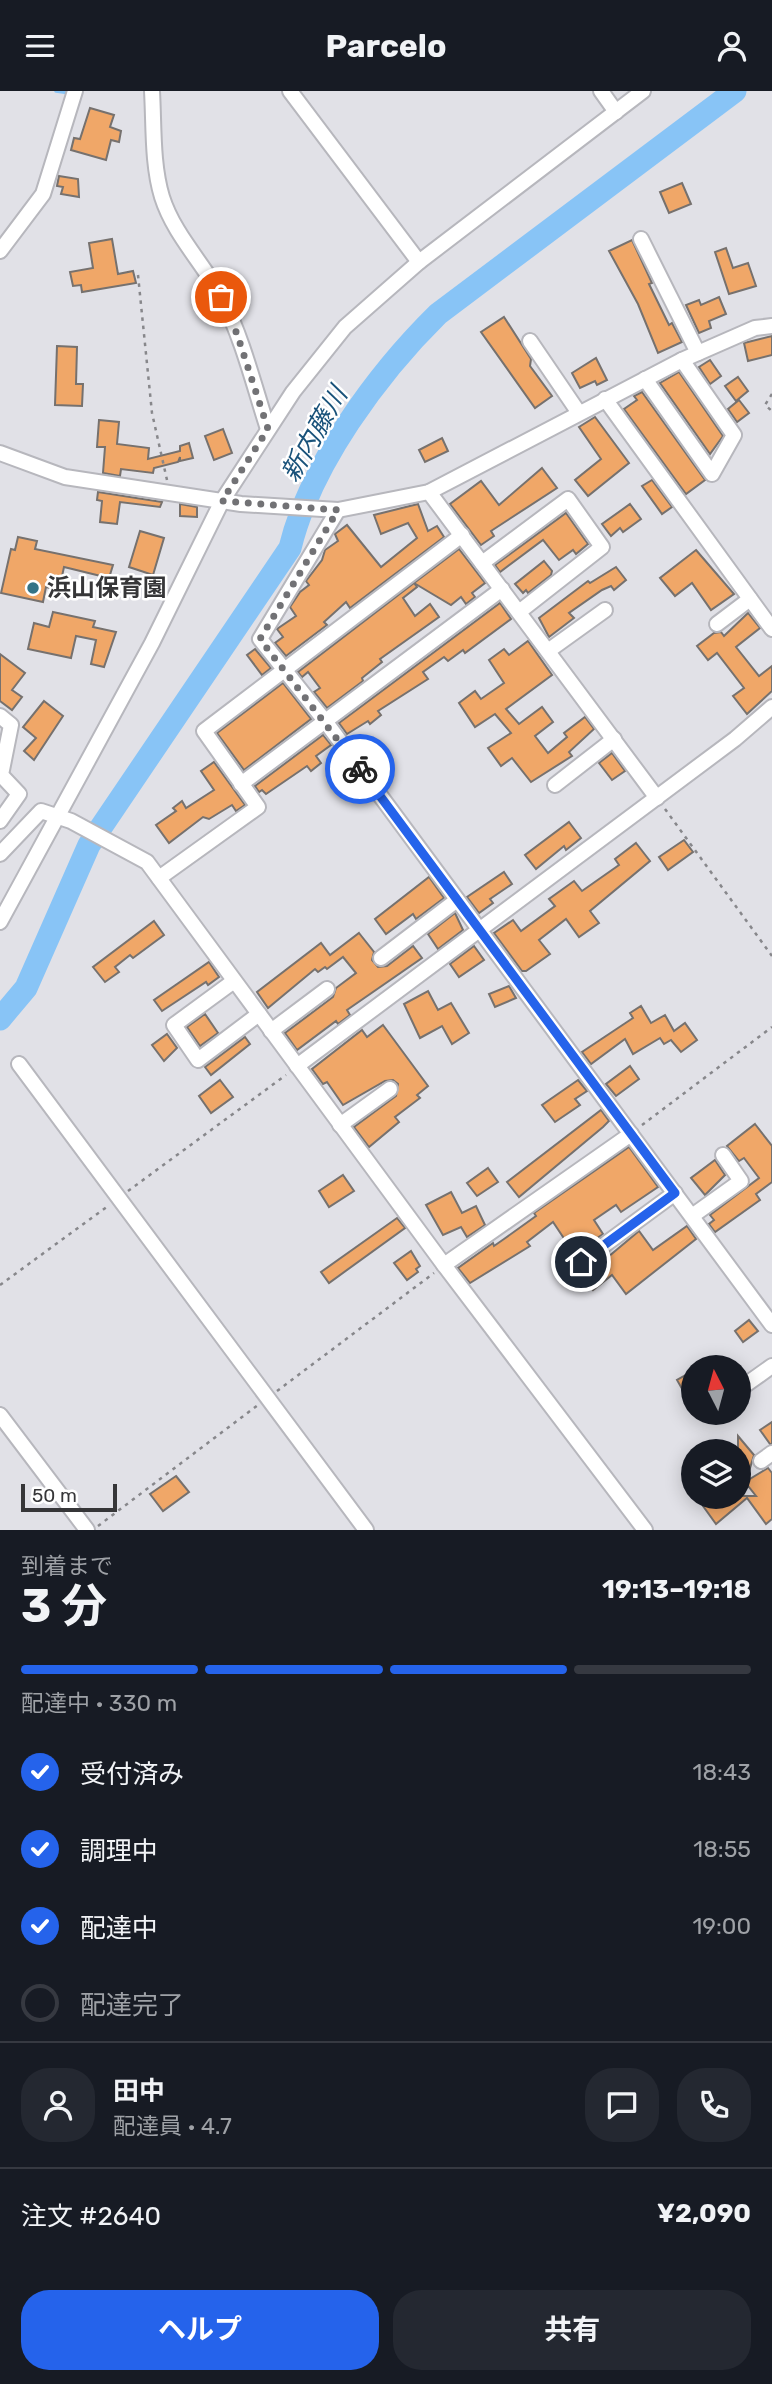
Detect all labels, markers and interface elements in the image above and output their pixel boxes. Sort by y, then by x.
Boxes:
icon: menu [21,27,59,65]
text: Parcelo [325,27,447,65]
icon: person [713,27,751,65]
pin [191,267,251,327]
icon: bag [202,278,240,316]
water label: 新内藤川 [275,379,355,487]
place label: 浜山保育園 [47,574,167,602]
marker: 浜山保育園 [25,580,41,596]
courier [325,734,395,804]
icon: bike [341,750,379,788]
pin [551,1232,611,1292]
icon: home [562,1243,600,1281]
north arrow [681,1355,751,1425]
map controls [681,1355,751,1509]
button: layers [681,1439,751,1509]
scale bar [21,1481,117,1513]
text: 50 m [32,1484,77,1507]
text: 到着まで [21,1552,113,1580]
text: 19:13–19:18 [602,1574,751,1605]
text: 3 分 [21,1579,107,1634]
text: 配達中 · 330 m [21,1689,177,1717]
icon: check [21,1753,59,1791]
text: 18:43 [693,1758,751,1786]
text: 受付済み [80,1759,184,1790]
icon: check [21,1830,59,1868]
text: 18:55 [693,1835,751,1863]
text: 調理中 [80,1836,158,1867]
icon: check [21,1907,59,1945]
text: 19:00 [692,1912,751,1940]
text: 配達中 [80,1913,158,1944]
text: 配達完了 [80,1990,184,2021]
button: person [21,2068,95,2142]
button: chat [585,2068,659,2142]
button: phone [677,2068,751,2142]
text: 田中 [113,2076,165,2107]
text: 配達員 · 4.7 [113,2112,232,2140]
text: ¥2,090 [657,2198,751,2229]
text: 注文 #2640 [21,2201,161,2232]
button: ヘルプ [21,2290,379,2370]
button: 共有 [393,2290,751,2370]

